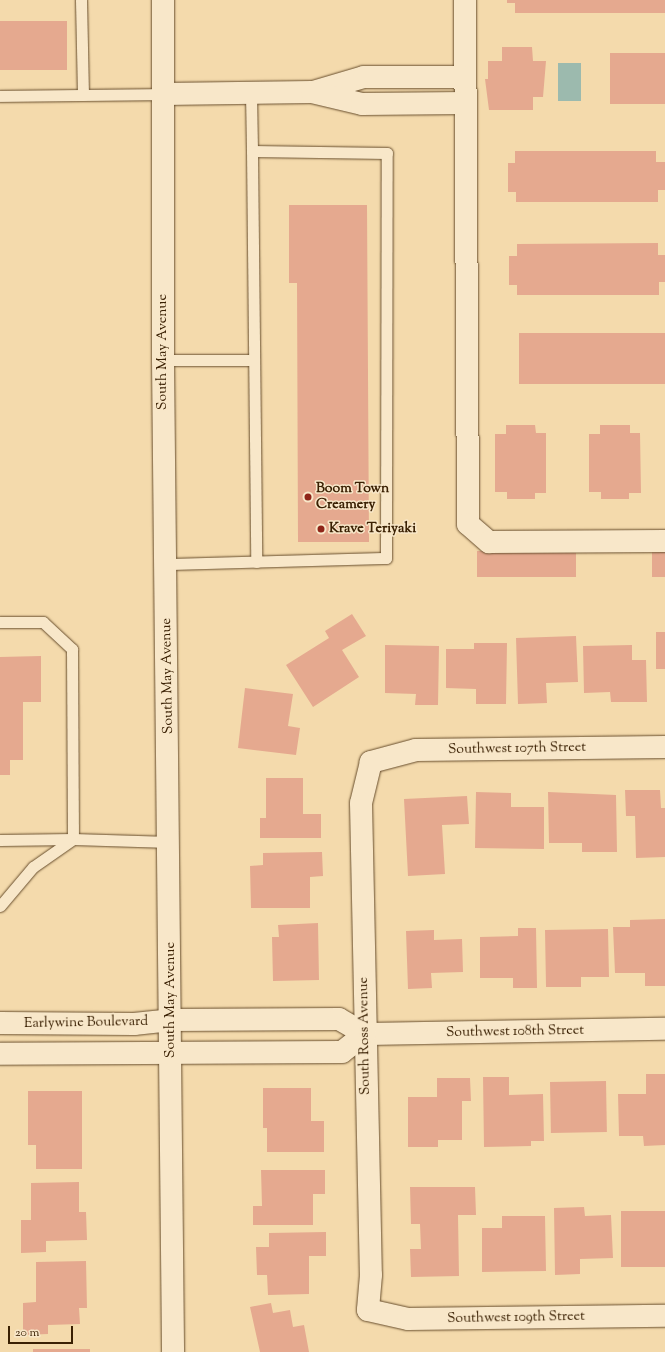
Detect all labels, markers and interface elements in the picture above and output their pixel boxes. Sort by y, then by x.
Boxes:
street label: South May Avenue [155,294,171,410]
place label: Boom Town Creamery [316,481,389,514]
marker: Boom Town Creamery [303,492,313,502]
place label: Krave Teriyaki [329,521,416,537]
marker: Krave Teriyaki [316,524,326,534]
street label: South May Avenue [159,618,177,734]
street label: Southwest 107th Street [448,739,586,759]
street label: South May Avenue [163,942,179,1058]
street label: South Ross Avenue [356,977,374,1095]
street label: Earlywine Boulevard [24,1014,148,1032]
street label: Southwest 108th Street [446,1022,584,1042]
street label: Southwest 109th Street [447,1308,585,1328]
scale bar [10,1318,75,1344]
text: 20 m [15,1324,39,1342]

